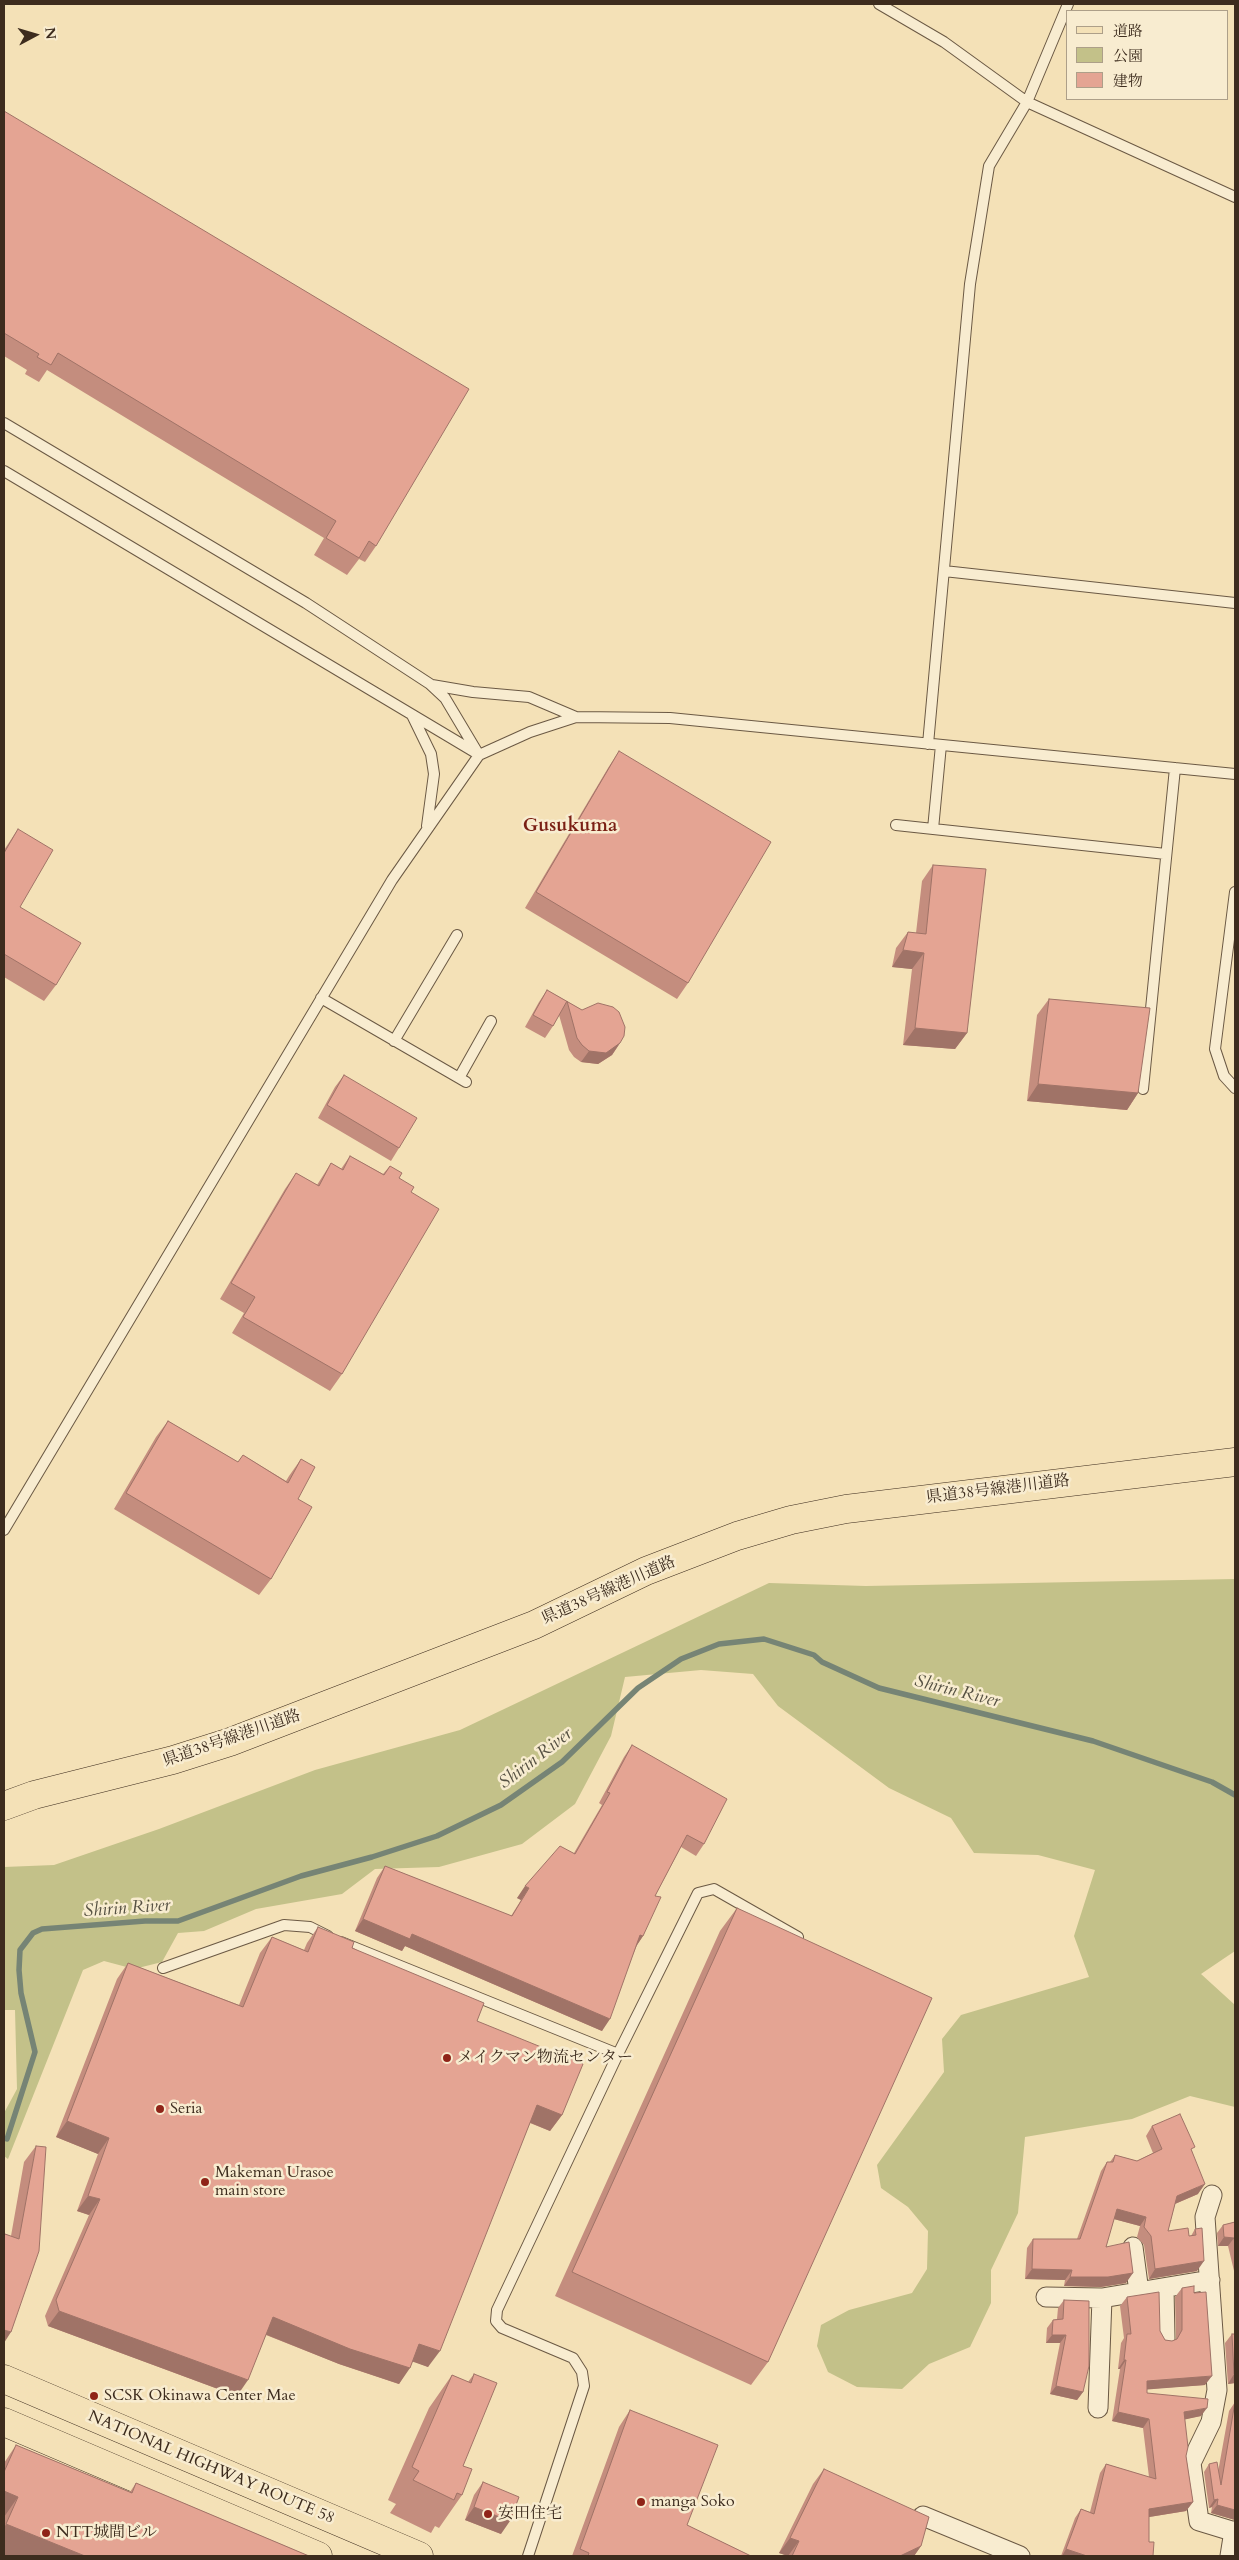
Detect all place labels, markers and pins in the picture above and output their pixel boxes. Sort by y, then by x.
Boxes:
place label: メイクマン物流センター [457,2048,633,2068]
marker: メイクマン物流センター [441,2052,453,2064]
place label: Seria [170,2099,203,2119]
marker: Seria [154,2103,166,2115]
place label: Makeman Urasoe main store [215,2163,334,2201]
marker: Makeman Urasoe main store [199,2176,211,2188]
place label: SCSK Okinawa Center Mae [104,2386,296,2406]
marker: SCSK Okinawa Center Mae [88,2390,100,2402]
place label: manga Soko [651,2492,735,2512]
marker: manga Soko [635,2496,647,2508]
place label: 安田住宅 [498,2504,562,2524]
marker: 安田住宅 [482,2508,494,2520]
place label: NTT城間ビル [56,2523,157,2543]
marker: NTT城間ビル [40,2527,52,2539]

